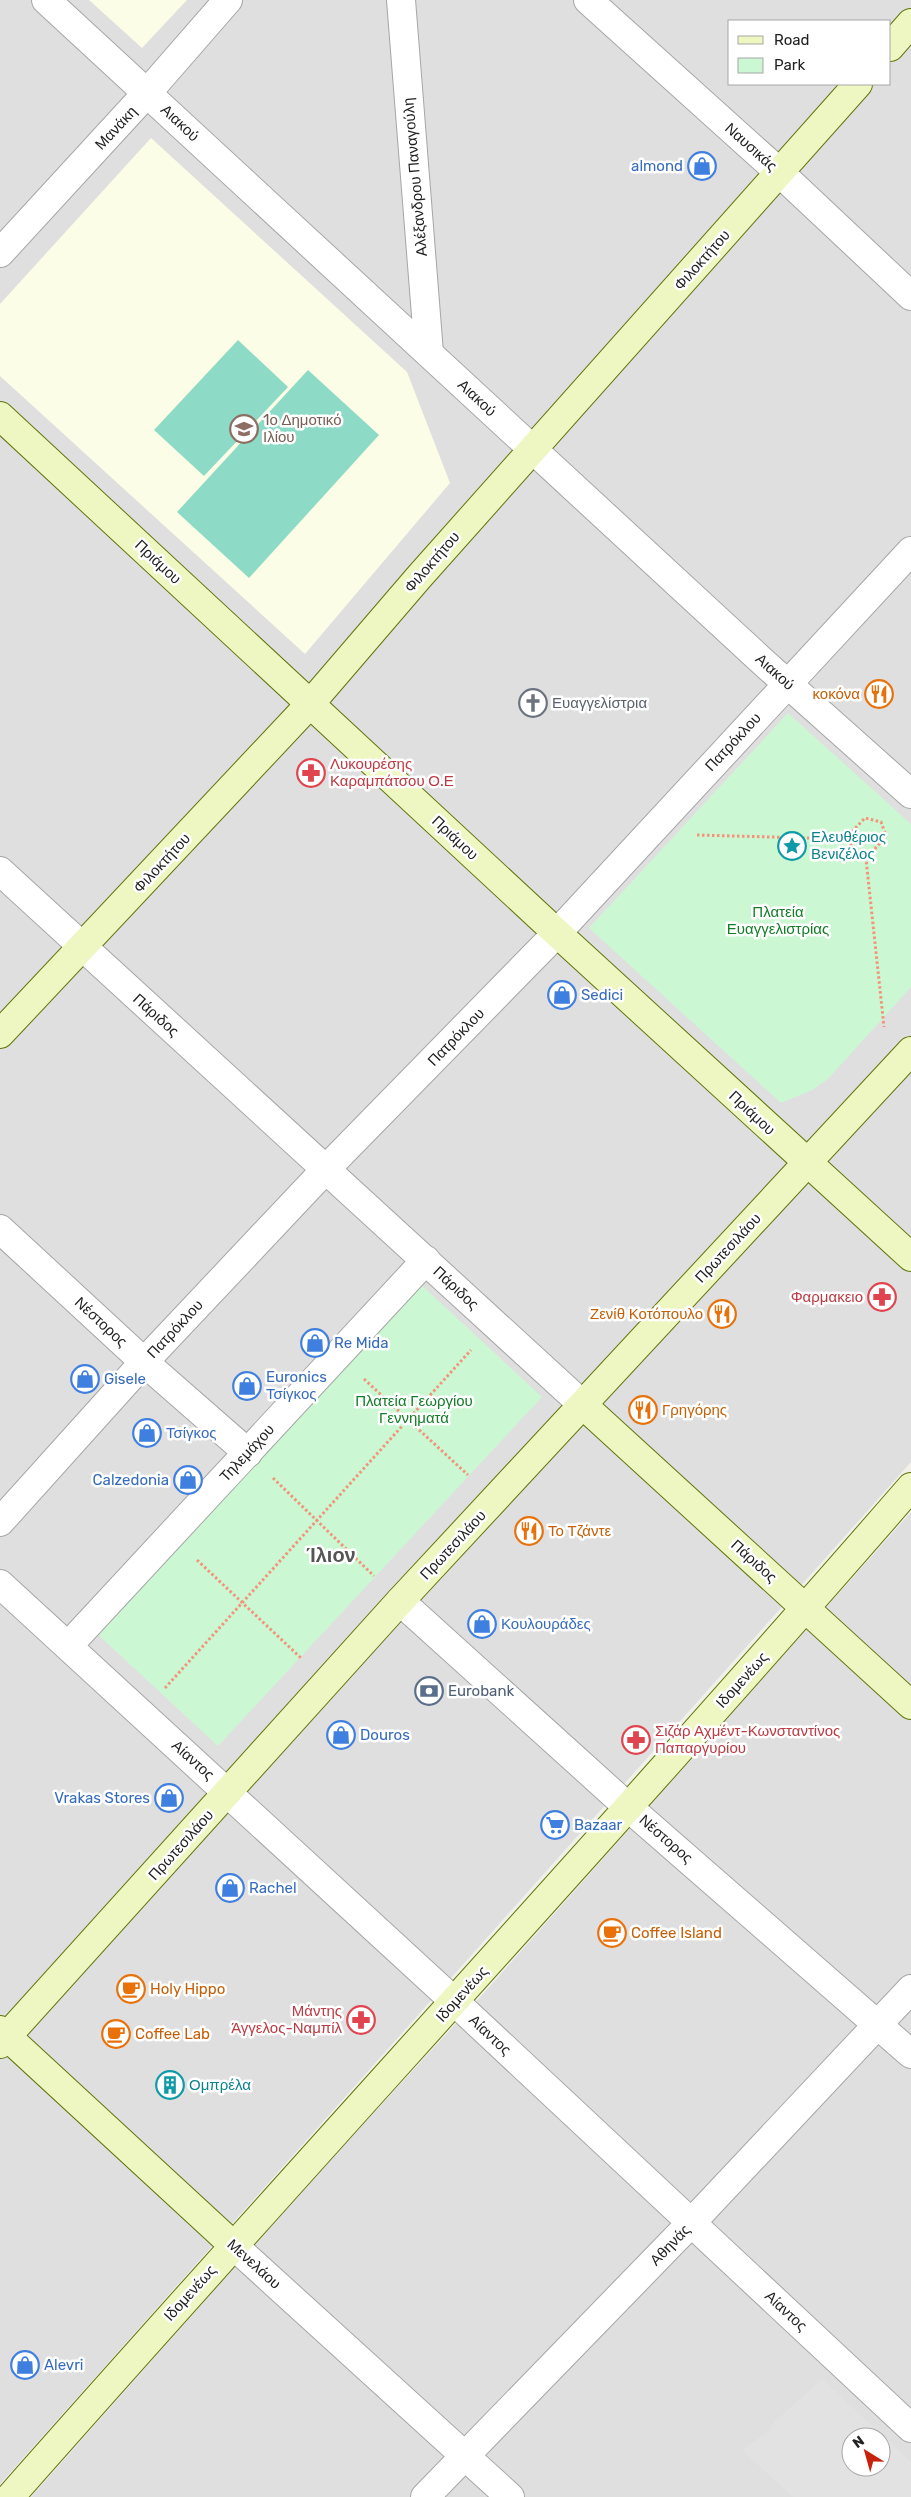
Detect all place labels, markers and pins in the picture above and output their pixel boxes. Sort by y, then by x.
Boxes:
shop icon: almond [687,151,717,181]
place label: almond [631,157,683,175]
place label: 1ο Δημοτικό Ιλίου [263,411,342,446]
school or university icon: 1ο Δημοτικό Ιλίου [229,414,259,444]
restaurant icon: κοκόνα [864,679,894,709]
place label: κοκόνα [813,685,860,703]
church icon: Ευαγγελίστρια [518,688,548,718]
place label: Ευαγγελίστρια [552,694,647,712]
place label: Λυκουρέσης Καραμπάτσου Ο.Ε [330,755,454,790]
pharmacy icon: Λυκουρέσης Καραμπάτσου Ο.Ε [296,758,326,788]
place label: Ελευθέριος Βενιζέλος [811,828,886,863]
place icon: Ελευθέριος Βενιζέλος [777,831,807,861]
shop icon: Sedici [547,980,577,1010]
place label: Sedici [581,986,623,1004]
pharmacy icon: Φαρμακειο [867,1282,897,1312]
place label: Φαρμακειο [791,1288,863,1306]
restaurant icon: Ζενίθ Κοτόπουλο [707,1299,737,1329]
place label: Ζενίθ Κοτόπουλο [590,1305,703,1323]
shop icon: Re Mida [300,1328,330,1358]
place label: Re Mida [334,1334,389,1352]
shop icon: Gisele [70,1364,100,1394]
place label: Euronics Τσίγκος [266,1368,327,1403]
place label: Gisele [104,1370,146,1388]
shop icon: Euronics Τσίγκος [232,1371,262,1401]
restaurant icon: Γρηγόρης [628,1395,658,1425]
place label: Γρηγόρης [662,1401,727,1419]
shop icon: Τσίγκος [132,1418,162,1448]
place label: Τσίγκος [166,1424,217,1442]
shop icon: Calzedonia [173,1465,203,1495]
place label: Calzedonia [93,1471,169,1489]
restaurant icon: Το Τζάντε [514,1516,544,1546]
place label: Το Τζάντε [548,1522,611,1540]
shop icon: Κουλουράδες [467,1609,497,1639]
place label: Κουλουράδες [501,1615,591,1633]
bank icon: Eurobank [414,1676,444,1706]
place label: Eurobank [448,1682,514,1700]
shop icon: Douros [326,1720,356,1750]
place label: Σιζάρ Αχμέντ-Κωνσταντίνος Παπαργυρίου [655,1722,840,1757]
pharmacy icon: Σιζάρ Αχμέντ-Κωνσταντίνος Παπαργυρίου [621,1725,651,1755]
place label: Douros [360,1726,410,1744]
shop icon: Vrakas Stores [154,1783,184,1813]
place label: Vrakas Stores [54,1789,150,1807]
supermarket icon: Bazaar [540,1810,570,1840]
place label: Bazaar [574,1816,622,1834]
shop icon: Rachel [215,1873,245,1903]
place label: Rachel [249,1879,297,1897]
cafe icon: Coffee Island [597,1918,627,1948]
place label: Coffee Island [631,1924,722,1942]
cafe icon: Holy Hippo [116,1974,146,2004]
place label: Holy Hippo [150,1980,225,1998]
place label: Μάντης Άγγελος-Ναμπίλ [231,2002,342,2037]
pharmacy icon: Μάντης Άγγελος-Ναμπίλ [346,2005,376,2035]
cafe icon: Coffee Lab [101,2019,131,2049]
place label: Coffee Lab [135,2025,210,2043]
building icon: Ομπρέλα [155,2070,185,2100]
place label: Ομπρέλα [189,2076,251,2094]
shop icon: Alevri [10,2350,40,2380]
place label: Alevri [44,2356,83,2374]

